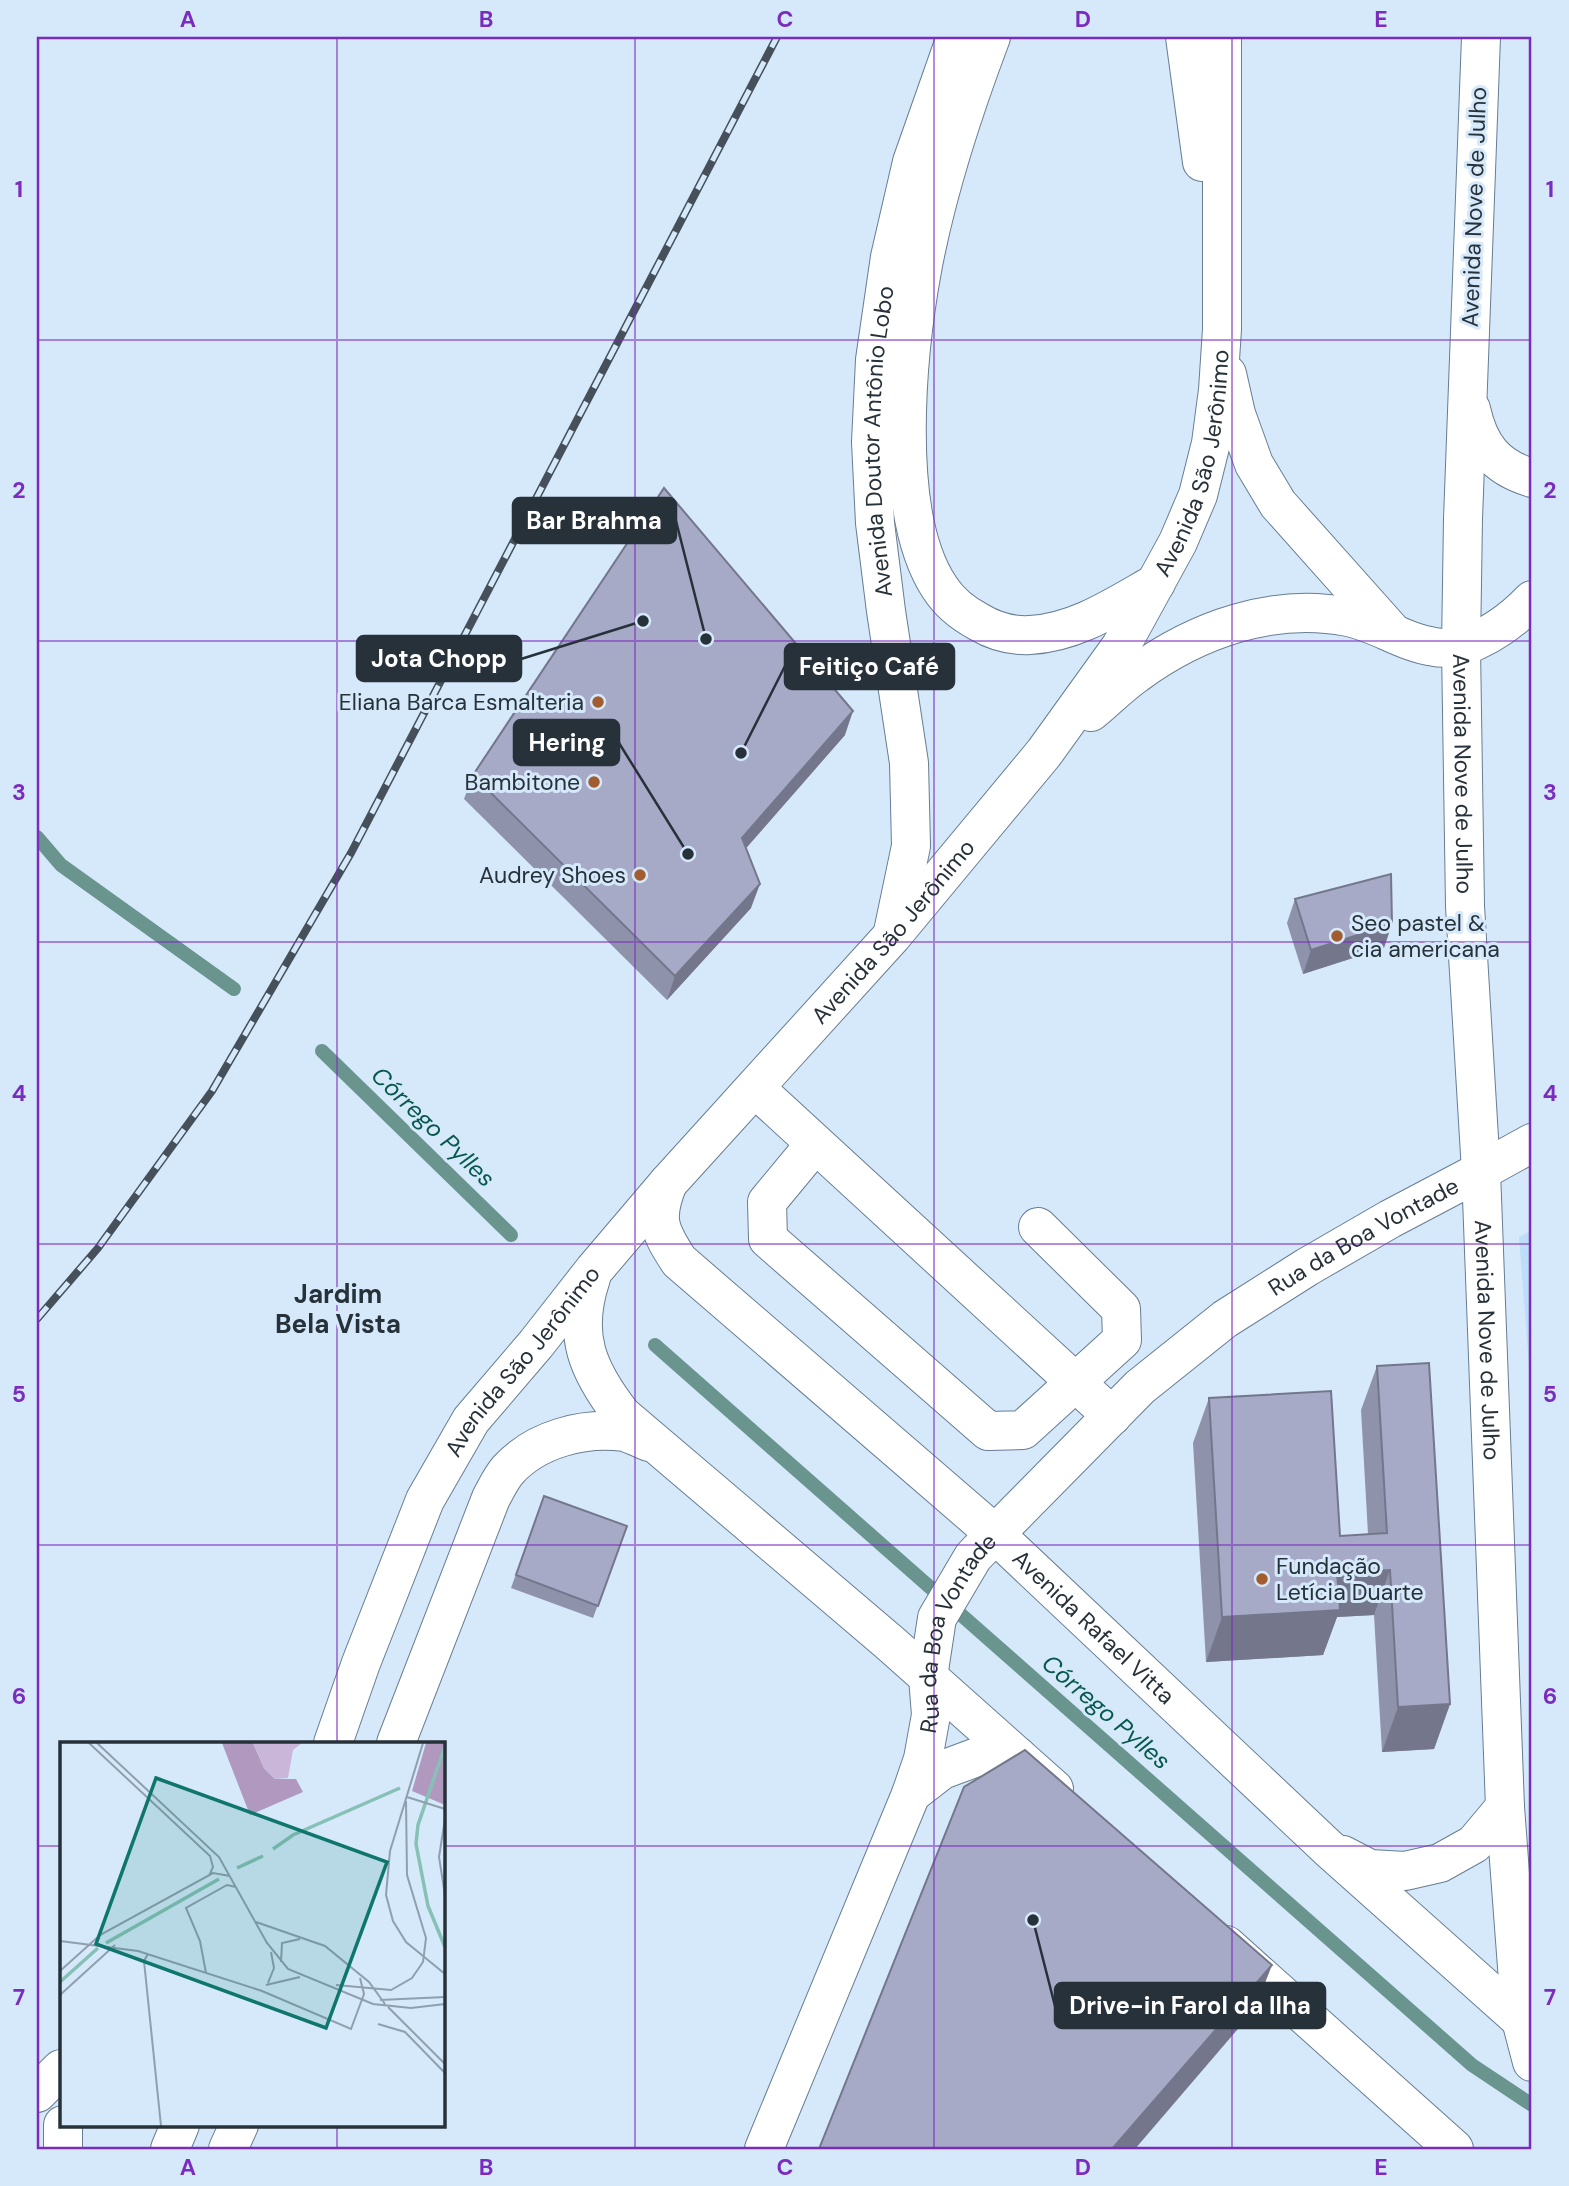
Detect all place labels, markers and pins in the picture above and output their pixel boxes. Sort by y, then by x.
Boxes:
callout: Bar Brahma [513,498,676,543]
callout: Jota Chopp [357,636,521,681]
callout: Feitiço Café [785,644,954,689]
place label: Eliana Barca Esmalteria [339,687,584,717]
marker: Eliana Barca Esmalteria [590,694,606,710]
callout: Hering [514,720,619,765]
place label: Bambitone [465,767,580,797]
marker: Bambitone [586,774,602,790]
place label: Audrey Shoes [479,860,626,890]
marker: Audrey Shoes [632,867,648,883]
place label: Seo pastel & cia americana [1351,908,1500,964]
marker: Seo pastel & cia americana [1329,928,1345,944]
place label: Fundação Letícia Duarte [1276,1551,1424,1607]
marker: Fundação Letícia Duarte [1254,1571,1270,1587]
callout: Drive-in Farol da Ilha [1055,1983,1325,2028]

